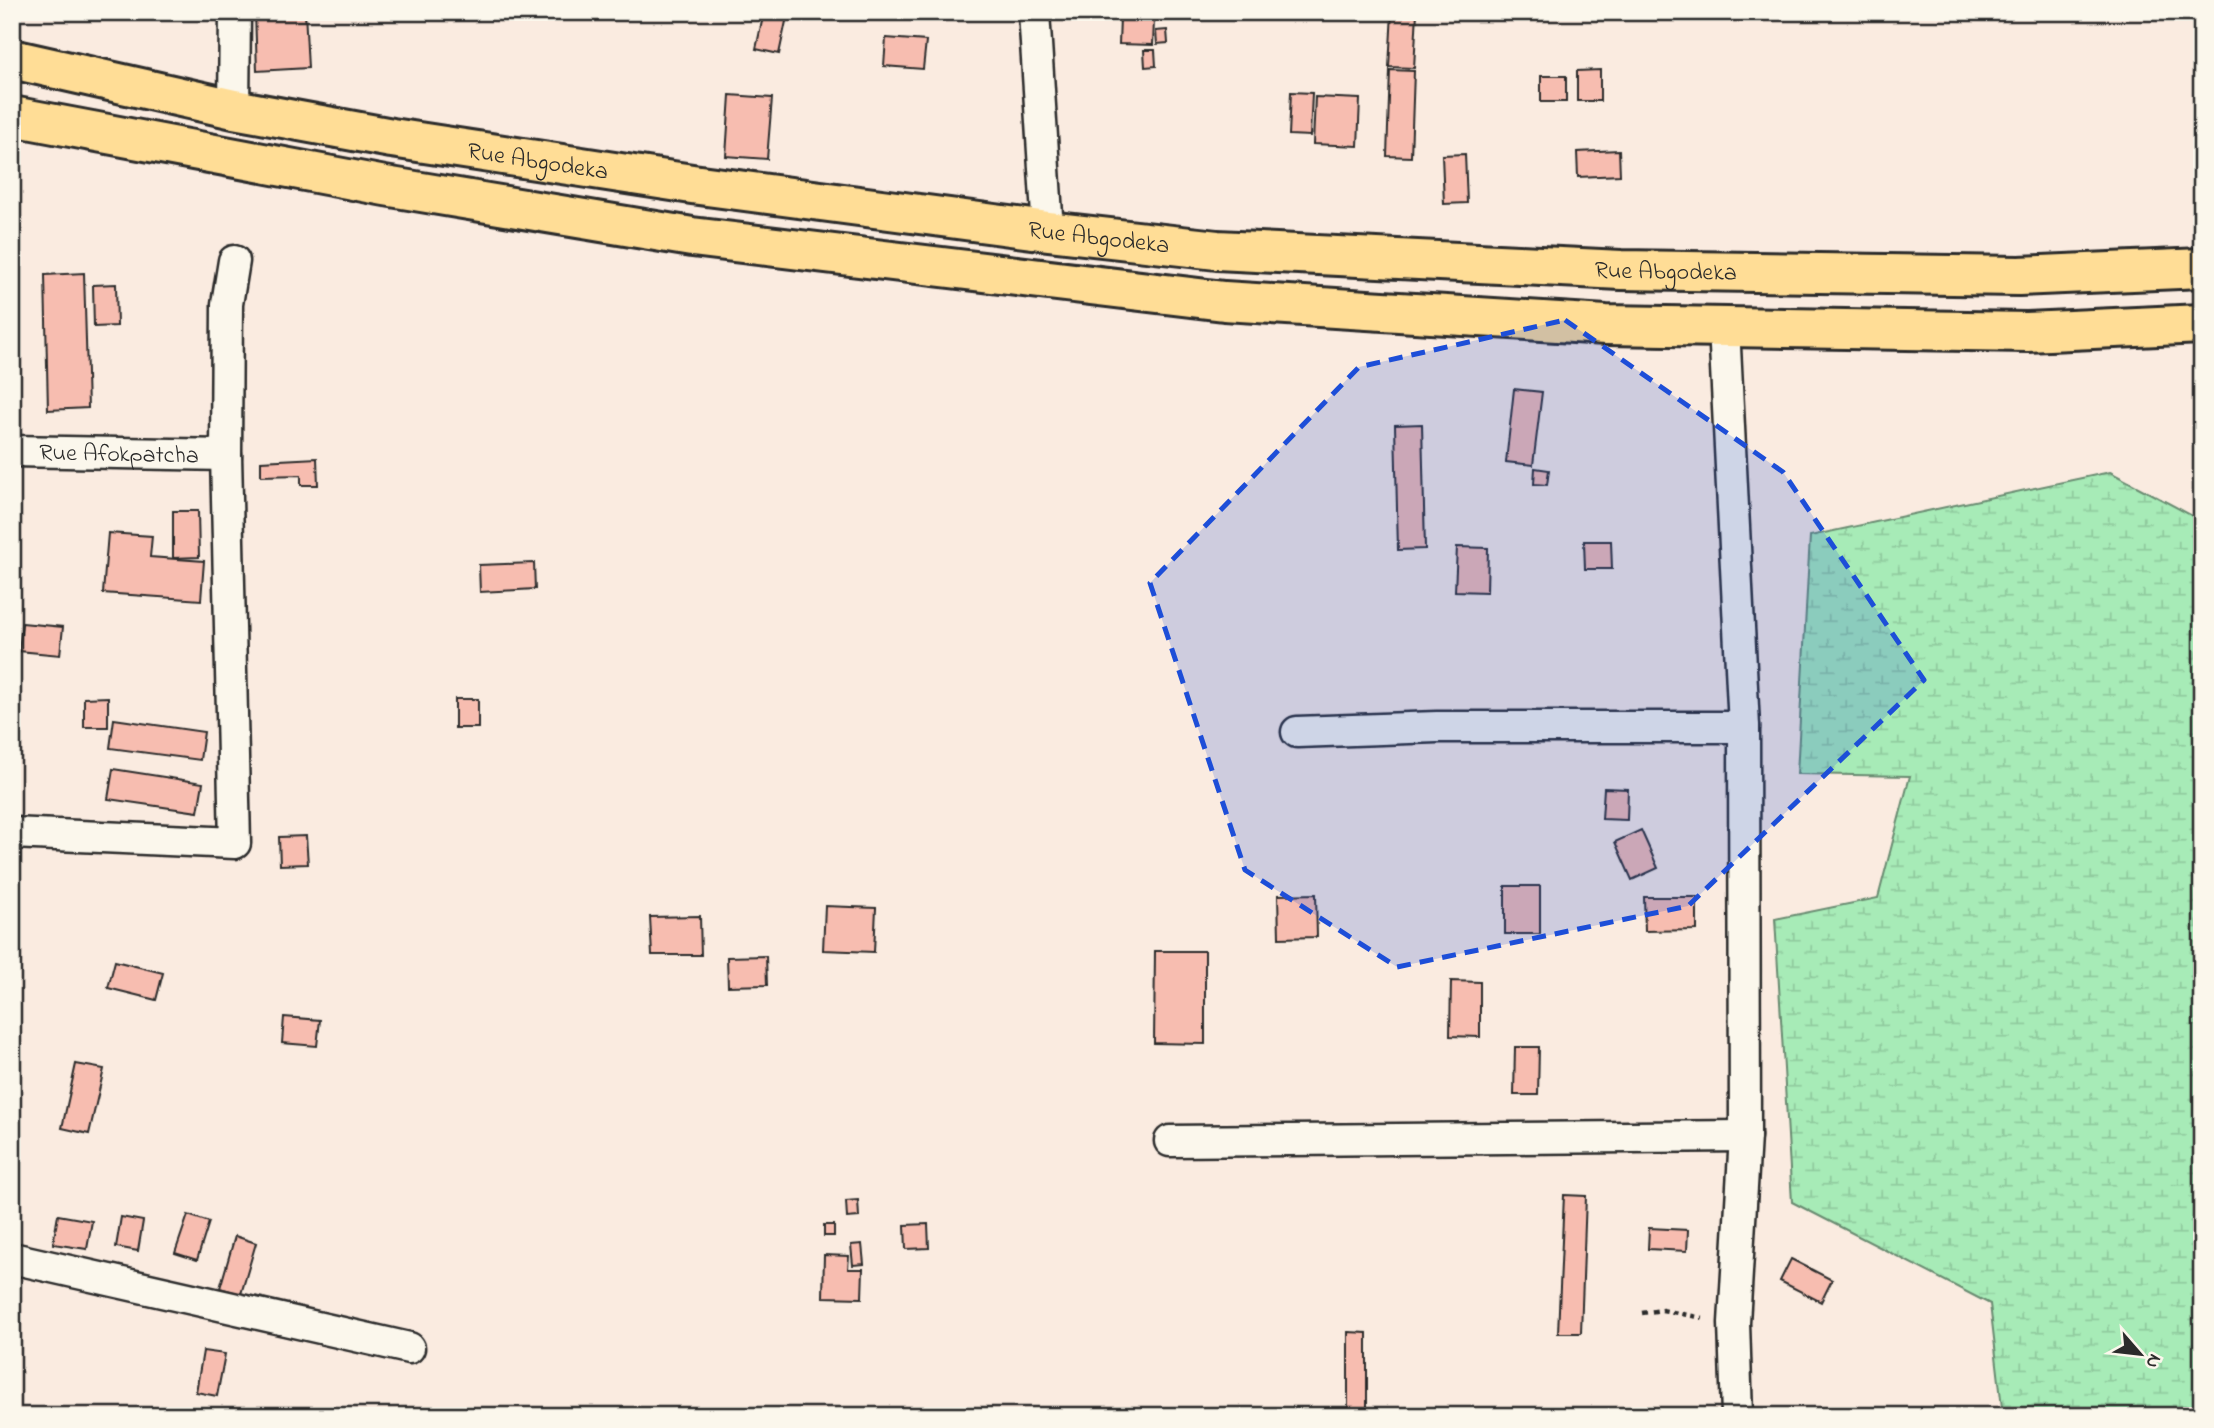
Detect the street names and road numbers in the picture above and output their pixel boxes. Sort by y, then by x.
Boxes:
street label: Rue Abgodeka [465,135,611,191]
street label: Rue Abgodeka [1026,214,1171,265]
street label: Rue Abgodeka [1594,254,1737,292]
street label: Rue Afokpatcha [39,437,199,474]

